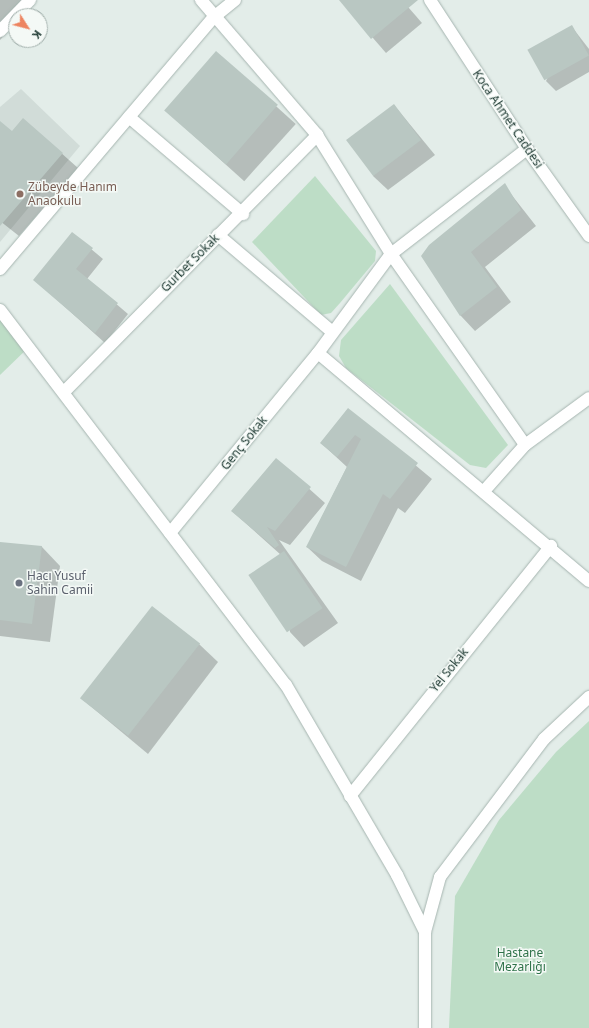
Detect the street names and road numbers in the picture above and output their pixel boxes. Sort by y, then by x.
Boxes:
street label: Koca Ahmet Caddesi [470,67,546,171]
street label: Gurbet Sokak [158,231,222,295]
street label: Genç Sokak [218,413,270,473]
street label: Yel Sokak [427,645,471,695]

